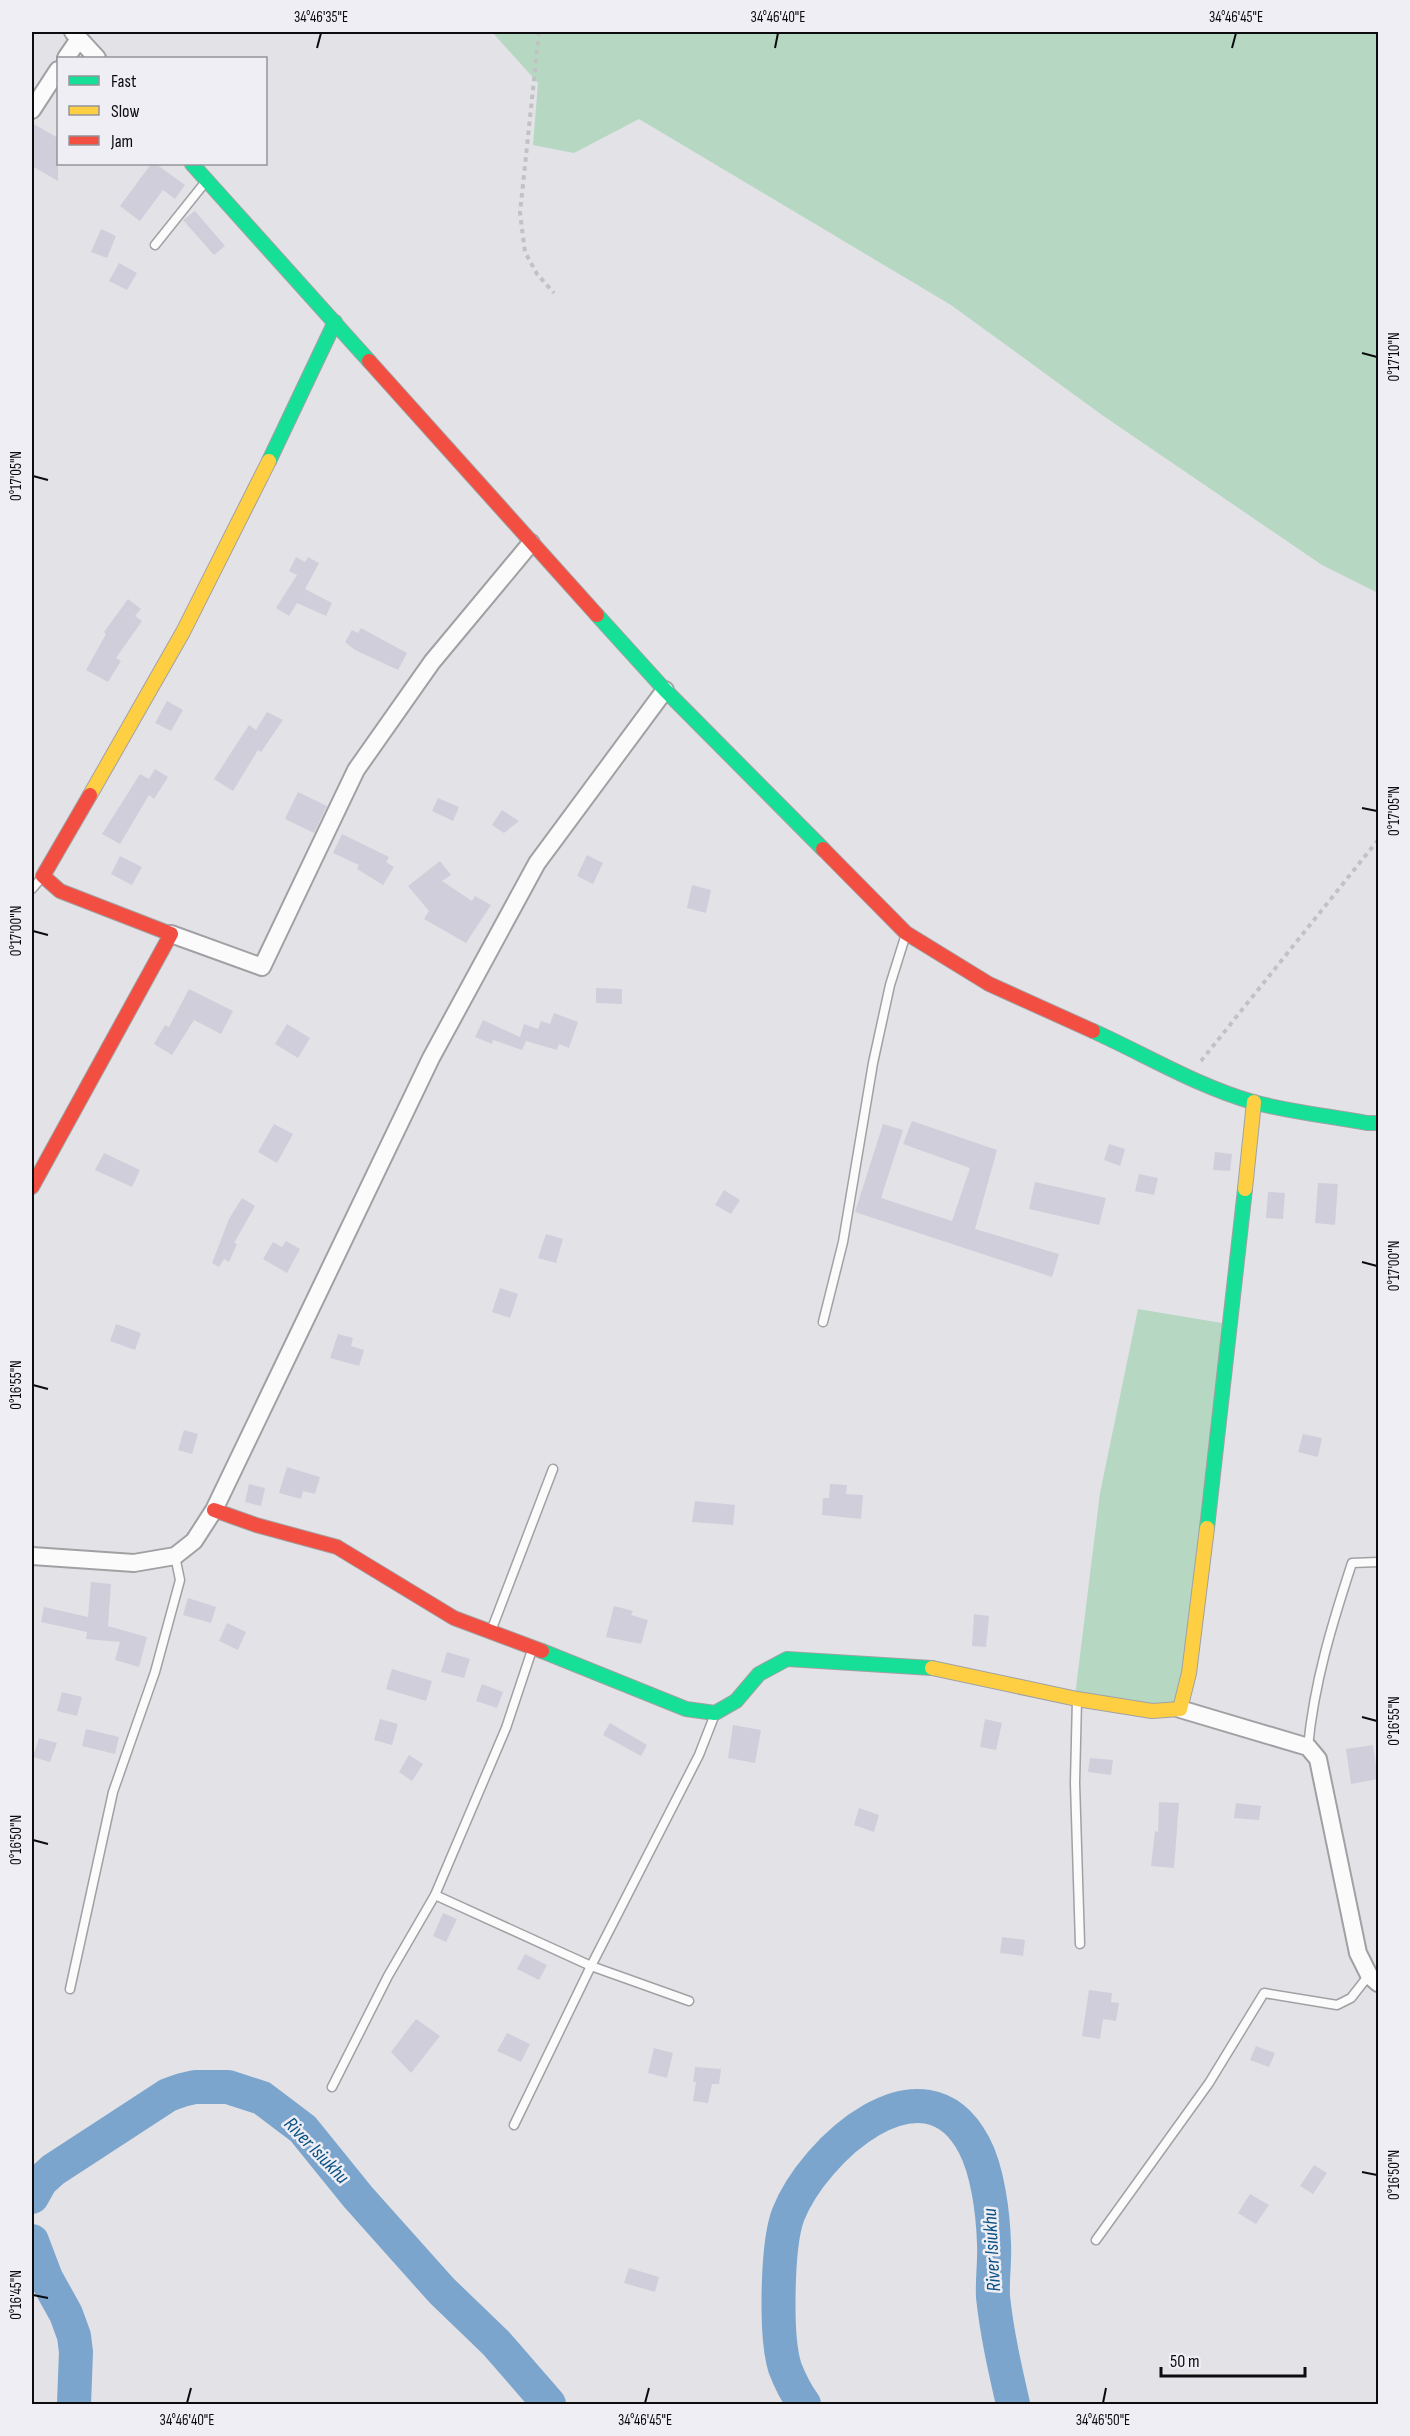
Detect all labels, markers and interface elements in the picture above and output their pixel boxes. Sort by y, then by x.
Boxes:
text: 34°46'35"E [294,8,348,27]
text: 34°46'40"E [751,8,805,27]
text: 34°46'45"E [1209,8,1263,27]
legend [57,57,267,165]
text: Fast [111,71,137,92]
text: Slow [111,101,140,122]
text: Jam [110,131,133,152]
text: 0°17'10"N [1385,332,1404,382]
text: 0°17'05"N [7,451,26,501]
text: 0°17'05"N [1385,786,1404,836]
text: 0°17'00"N [7,906,26,956]
text: 0°17'00"N [1385,1241,1404,1291]
text: 0°16'55"N [7,1360,26,1410]
text: 0°16'55"N [1385,1696,1404,1746]
text: 0°16'50"N [7,1815,26,1865]
water label: River Isiukhu [279,2112,354,2190]
text: 0°16'50"N [1385,2150,1404,2200]
water label: River Isiukhu [978,2207,1006,2292]
text: 0°16'45"N [7,2270,26,2320]
scale bar [1161,2340,1305,2378]
text: 50 m [1170,2351,1200,2372]
text: 34°46'40"E [160,2411,214,2430]
text: 34°46'45"E [618,2411,672,2430]
text: 34°46'50"E [1076,2411,1130,2430]

